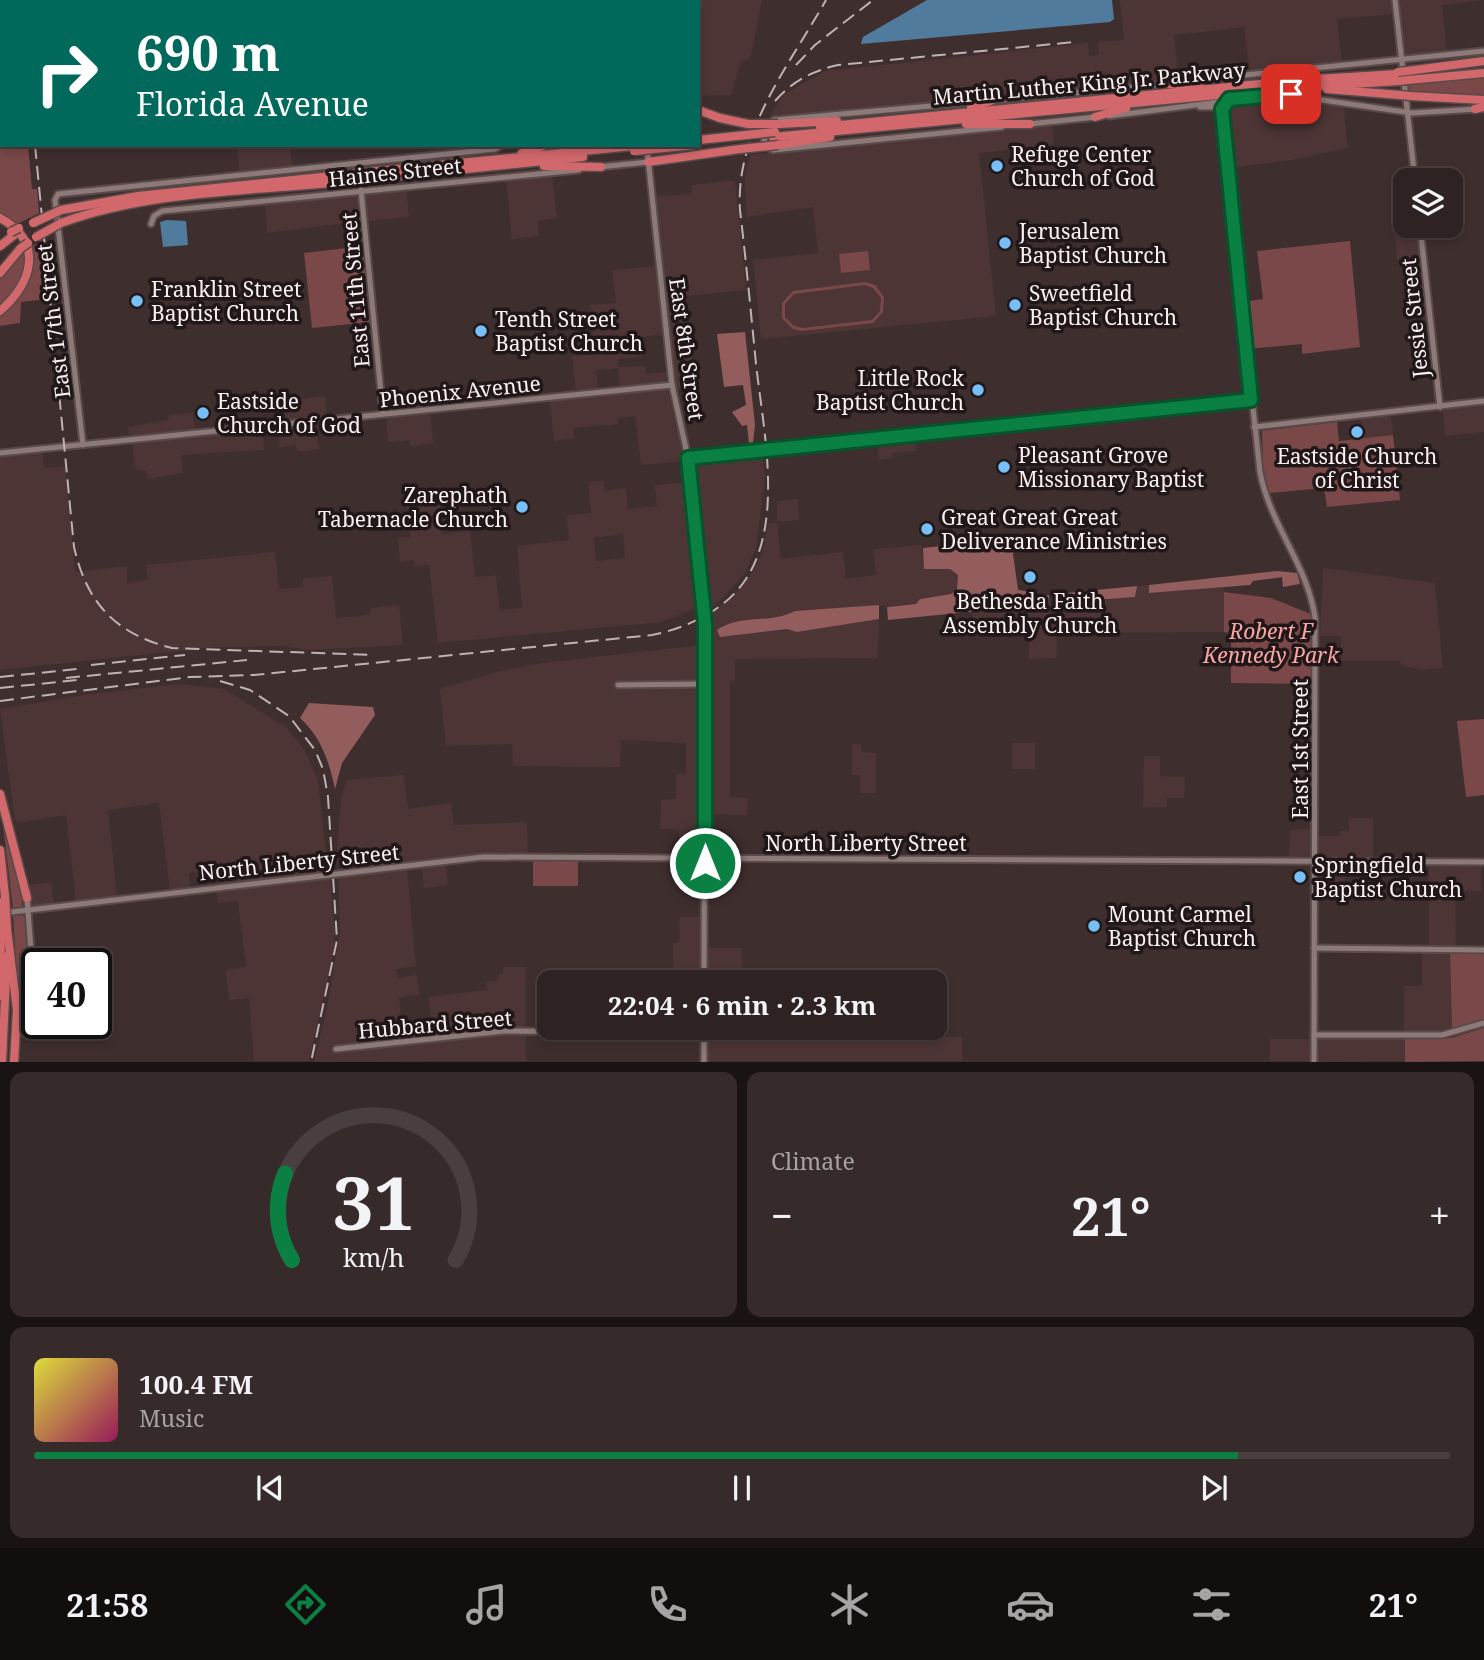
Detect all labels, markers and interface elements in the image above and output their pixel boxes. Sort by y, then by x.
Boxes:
text: 690 m [136,19,280,85]
icon: right [21,28,112,119]
street label: Martin Luther King Jr. Parkway [932,55,1246,111]
pin [1261,64,1321,124]
icon: arrive [1272,75,1310,113]
text: Florida Avenue [136,82,369,125]
place label: Refuge Center Church of God [1011,140,1155,192]
street label: Haines Street [327,151,463,193]
marker: Refuge Center Church of God [989,158,1005,174]
map controls [1393,168,1463,238]
button: layers [1393,168,1463,238]
street label: East 11th Street [334,211,376,369]
place label: Jerusalem Baptist Church [1018,217,1167,269]
marker: Jerusalem Baptist Church [997,235,1013,251]
street label: East 17th Street [30,242,76,400]
street label: Jessie Street [1394,257,1434,380]
place label: Franklin Street Baptist Church [151,275,301,327]
street label: East 8th Street [663,276,711,422]
place label: Sweetfield Baptist Church [1029,279,1177,331]
marker: Franklin Street Baptist Church [129,293,145,309]
marker: Sweetfield Baptist Church [1007,297,1023,313]
place label: Tenth Street Baptist Church [495,305,643,357]
marker: Tenth Street Baptist Church [473,323,489,339]
place label: Little Rock Baptist Church [816,364,965,416]
street label: Phoenix Avenue [378,369,542,413]
marker: Little Rock Baptist Church [970,382,986,398]
place label: Eastside Church of God [217,387,361,439]
marker: Eastside Church of God [195,405,211,421]
marker: Eastside Church of Christ [1349,424,1365,440]
place label: Pleasant Grove Missionary Baptist [1018,441,1204,493]
place label: Eastside Church of Christ [1277,442,1437,494]
marker: Pleasant Grove Missionary Baptist [996,459,1012,475]
place label: Zarephath Tabernacle Church [318,481,508,533]
marker: Zarephath Tabernacle Church [514,499,530,515]
place label: Great Great Great Deliverance Ministries [941,503,1167,555]
marker: Great Great Great Deliverance Ministries [919,521,935,537]
marker: Bethesda Faith Assembly Church [1022,569,1038,585]
place label: Bethesda Faith Assembly Church [943,587,1117,639]
park label: Robert F Kennedy Park [1202,617,1340,669]
street label: East 1st Street [1286,679,1314,819]
position arrow [668,826,742,900]
street label: North Liberty Street [765,829,967,857]
street label: North Liberty Street [197,838,401,886]
place label: Springfield Baptist Church [1314,851,1462,903]
marker: Springfield Baptist Church [1292,869,1308,885]
place label: Mount Carmel Baptist Church [1108,900,1256,952]
marker: Mount Carmel Baptist Church [1086,918,1102,934]
speed limit sign: 40 [21,948,112,1039]
text: 22:04 · 6 min · 2.3 km [608,987,876,1023]
street label: Hubbard Street [357,1003,513,1045]
text: Climate [771,1145,855,1177]
text: 31 [332,1153,415,1252]
text: 21° [1071,1180,1151,1251]
text: − [771,1189,793,1241]
text: + [1429,1189,1450,1241]
text: km/h [343,1240,404,1274]
text: 100.4 FM [139,1366,253,1402]
text: Music [139,1402,204,1434]
icon: previous [251,1469,289,1507]
icon: pause [723,1469,761,1507]
icon: next [1195,1469,1233,1507]
icon: directions [281,1580,330,1629]
icon: music [462,1580,511,1629]
icon: phone [643,1580,692,1629]
icon: climate [825,1580,874,1629]
icon: car [1006,1580,1055,1629]
icon: filters [1187,1580,1236,1629]
text: 21:58 [66,1583,148,1626]
text: 21° [1369,1583,1418,1626]

